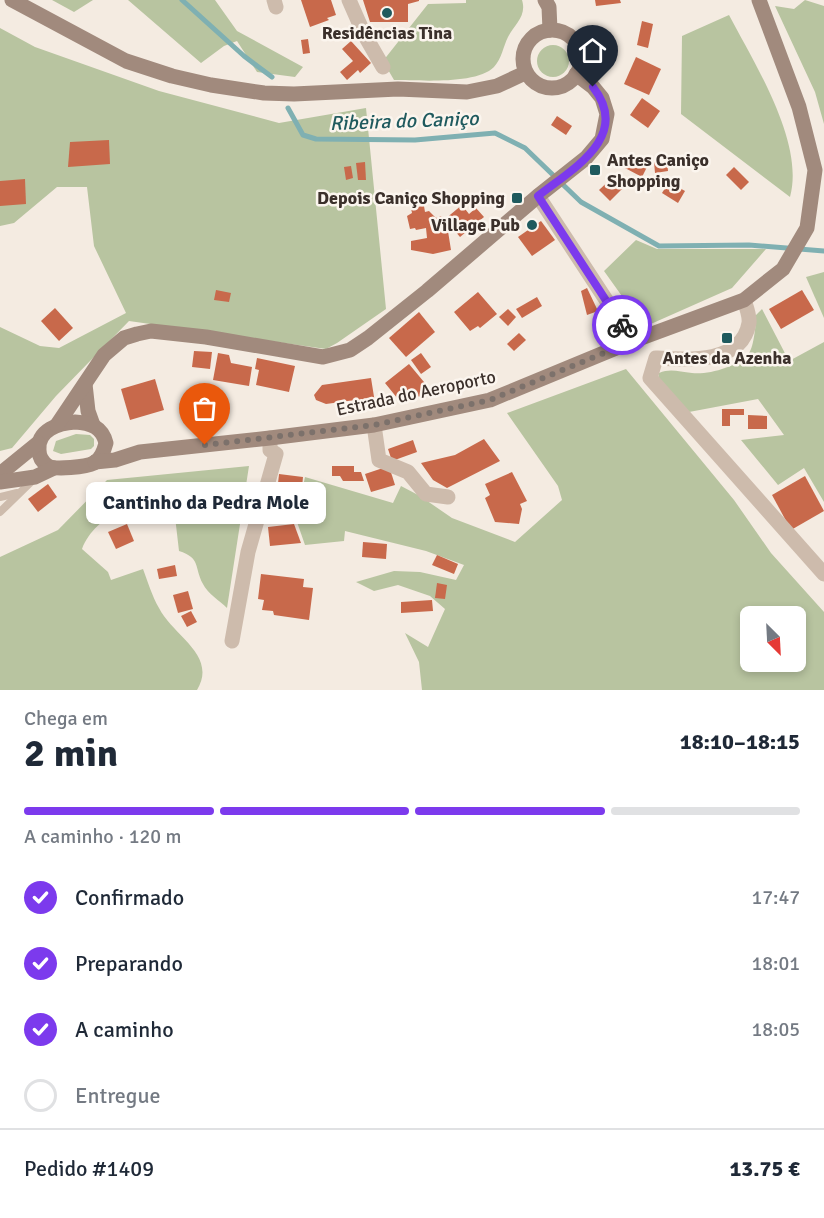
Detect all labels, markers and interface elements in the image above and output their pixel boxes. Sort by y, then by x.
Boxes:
marker: Residências Tina [380,6,394,20]
place label: Residências Tina [322,22,452,44]
pin [567,25,618,87]
icon: home [576,34,609,67]
water label: Ribeira do Caniço [329,106,480,136]
place label: Antes Caniço Shopping [607,149,709,192]
marker: Antes Caniço Shopping [588,163,602,177]
place label: Depois Caniço Shopping [317,187,505,209]
marker: Depois Caniço Shopping [510,191,524,205]
place label: Village Pub [431,214,520,236]
marker: Village Pub [525,218,539,232]
courier [592,295,652,355]
icon: bike [606,309,639,342]
marker: Antes da Azenha [720,331,734,345]
place label: Antes da Azenha [663,347,791,369]
street label: Estrada do Aeroporto [334,365,498,421]
pin [179,383,230,445]
icon: bag [188,392,221,425]
callout: Cantinho da Pedra Mole [85,481,325,523]
text: Cantinho da Pedra Mole [103,490,309,515]
north arrow [740,606,806,672]
map controls [740,606,806,672]
text: Chega em [24,706,108,731]
text: 18:10–18:15 [680,728,800,755]
text: 2 min [24,729,118,777]
text: A caminho · 120 m [24,824,181,849]
icon: check [24,881,57,914]
text: Confirmado [75,884,184,911]
text: 17:47 [751,885,800,910]
icon: check [24,947,57,980]
text: Preparando [75,950,183,977]
text: 18:01 [751,951,800,976]
icon: check [24,1013,57,1046]
text: A caminho [75,1016,174,1043]
text: 18:05 [751,1017,800,1042]
text: Entregue [75,1082,160,1109]
text: Pedido #1409 [24,1155,154,1182]
text: 13.75 € [729,1155,800,1182]

